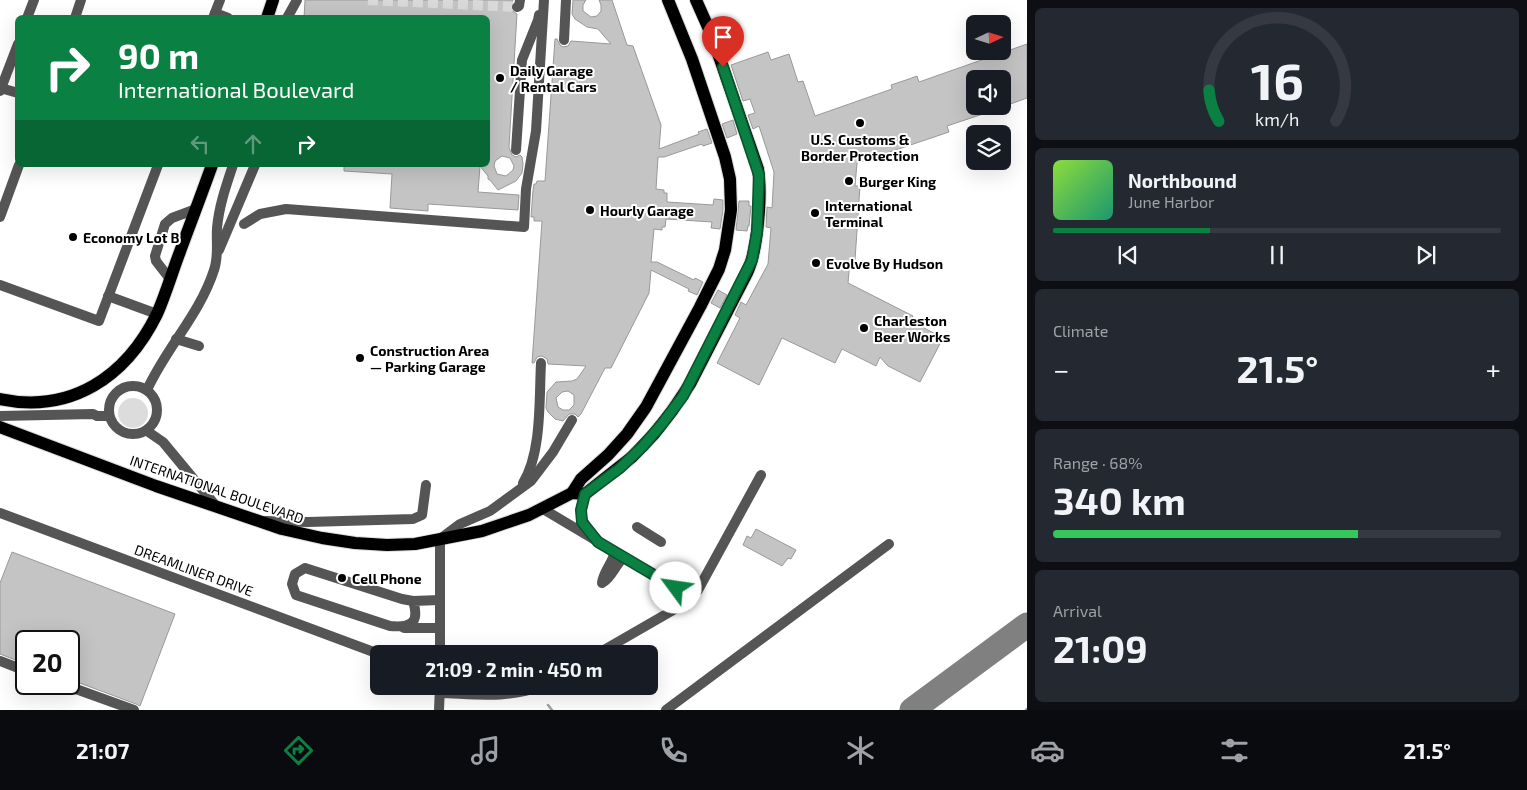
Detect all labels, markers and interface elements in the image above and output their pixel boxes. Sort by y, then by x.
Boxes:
north arrow [966,15,1011,60]
map controls [966,15,1011,170]
pin [702,16,744,67]
icon: arrive [709,23,737,51]
text: 90 m [118,34,199,76]
icon: right [35,35,100,100]
text: 16 [1250,48,1304,110]
place label: Daily Garage / Rental Cars [510,62,597,95]
button: sound [966,70,1011,115]
marker: Daily Garage / Rental Cars [494,72,506,84]
text: International Boulevard [118,76,354,102]
text: km/h [1255,108,1299,130]
marker: U.S. Customs & Border Protection [854,117,866,129]
button: layers [966,125,1011,170]
icon: left [186,130,214,158]
icon: ahead [239,130,267,158]
icon: right [292,130,320,158]
place label: U.S. Customs & Border Protection [801,131,919,164]
text: Northbound [1128,169,1237,192]
place label: Burger King [859,173,936,190]
marker: Burger King [843,175,855,187]
text: June Harbor [1128,192,1215,211]
place label: International Terminal [825,197,913,230]
place label: Hourly Garage [600,202,694,219]
marker: Hourly Garage [584,204,596,216]
marker: International Terminal [809,207,821,219]
place label: Economy Lot B [83,229,179,246]
marker: Economy Lot B [67,231,79,243]
icon: previous [1114,241,1142,269]
icon: pause [1263,241,1291,269]
icon: next [1412,241,1440,269]
place label: Evolve By Hudson [826,255,943,272]
marker: Evolve By Hudson [810,257,822,269]
place label: Charleston Beer Works [874,312,950,345]
text: Climate [1053,321,1108,340]
marker: Charleston Beer Works [858,322,870,334]
place label: Construction Area — Parking Garage [370,342,489,375]
text: 21.5° [1237,345,1318,391]
marker: Construction Area — Parking Garage [354,352,366,364]
text: − [1053,352,1069,386]
text: + [1486,352,1501,386]
street label: INTERNATIONAL BOULEVARD [128,451,306,527]
text: Range · 68% [1053,453,1143,472]
text: 340 km [1053,477,1186,523]
street label: DREAMLINER DRIVE [132,541,256,599]
position arrow [649,561,701,613]
place label: Cell Phone [352,570,422,587]
marker: Cell Phone [336,572,348,584]
text: Arrival [1053,601,1102,620]
text: 21:09 [1053,625,1148,671]
speed limit sign: 20 [15,630,80,695]
text: 21:09 · 2 min · 450 m [425,658,603,681]
icon: directions [281,733,316,768]
icon: music [468,733,503,768]
icon: phone [656,733,691,768]
icon: climate [843,733,878,768]
icon: car [1030,733,1065,768]
icon: filters [1217,733,1252,768]
text: 21:07 [76,737,129,763]
text: 21.5° [1404,737,1451,763]

